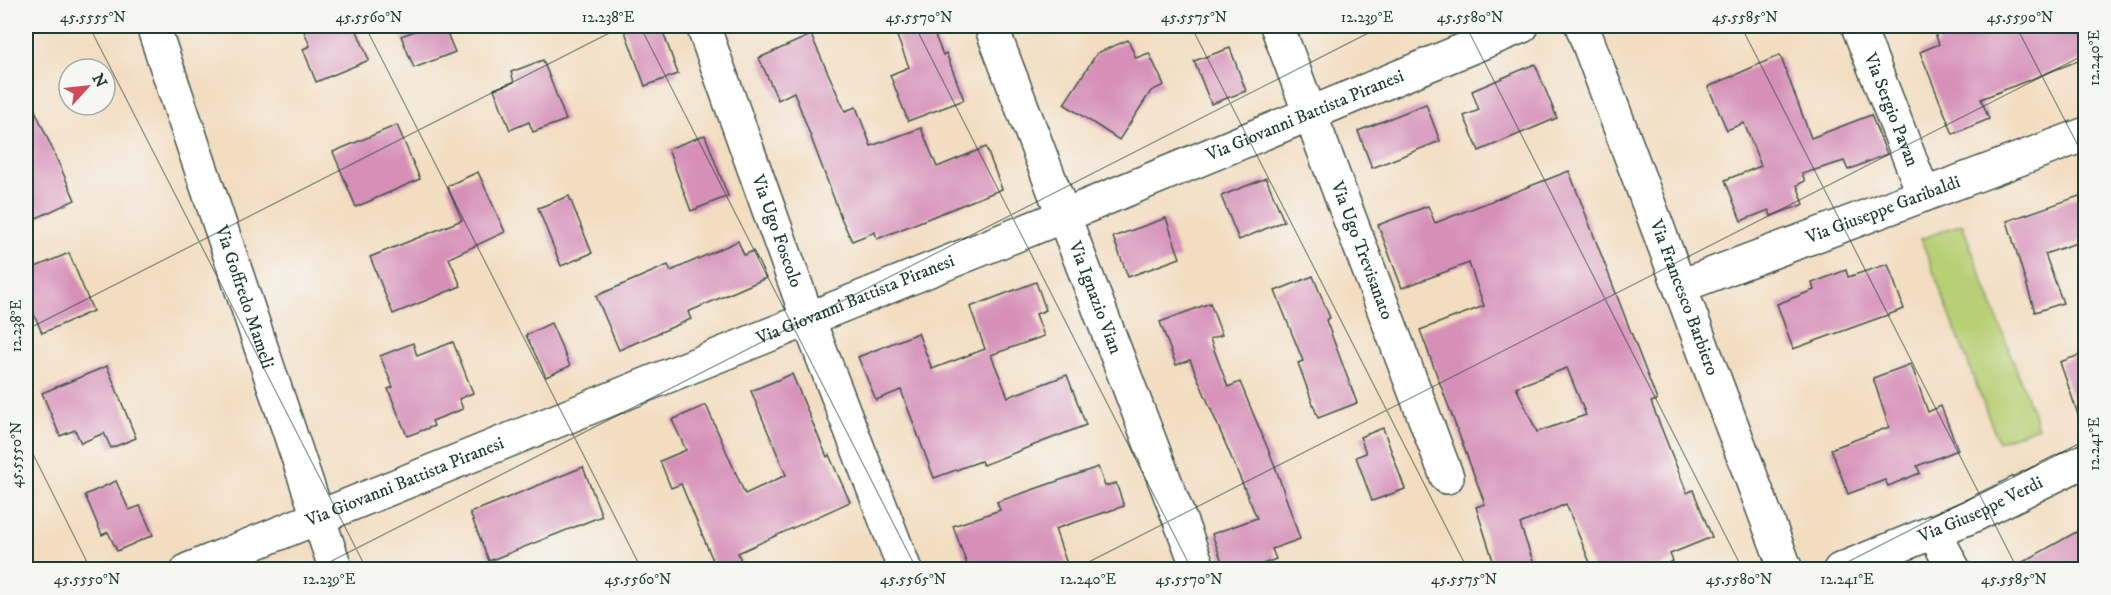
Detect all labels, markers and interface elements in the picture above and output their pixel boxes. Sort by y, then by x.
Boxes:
text: 45.5555°N [60,8,126,27]
text: 45.5560°N [336,8,402,27]
text: 12.238°E [582,8,635,27]
text: 45.5570°N [886,8,952,27]
text: 45.5575°N [1161,8,1227,27]
text: 12.239°E [1341,8,1394,27]
text: 45.5580°N [1437,8,1503,27]
text: 45.5585°N [1712,8,1778,27]
text: 45.5590°N [1987,8,2053,27]
text: 12.240°E [2085,30,2104,86]
street label: Via Sergio Pavan [1858,49,1923,170]
north arrow [57,57,117,117]
street label: Via Giovanni Battista Piranesi [1202,65,1407,167]
text: N [88,70,111,91]
street label: Via Ugo Foscolo [746,171,807,291]
street label: Via Giuseppe Garibaldi [1802,171,1963,249]
street label: Via Ugo Trevisanato [1325,177,1398,323]
street label: Via Francesco Barbiero [1644,216,1723,379]
street label: Via Goffredo Mameli [210,222,278,372]
street label: Via Ignazio Vian [1063,237,1127,358]
street label: Via Giovanni Battista Piranesi [752,250,958,350]
text: 12.238°E [7,299,26,352]
text: 12.241°E [2085,417,2104,471]
text: 45.5550°N [7,422,26,488]
street label: Via Giovanni Battista Piranesi [302,432,507,533]
street label: Via Giuseppe Verdi [1914,472,2046,548]
text: 45.5550°N [54,570,120,589]
text: 12.239°E [303,570,356,589]
text: 45.5560°N [605,570,671,589]
text: 45.5565°N [880,570,946,589]
text: 12.240°E [1060,570,1116,589]
text: 45.5570°N [1156,570,1222,589]
text: 45.5575°N [1431,570,1497,589]
text: 45.5580°N [1706,570,1772,589]
text: 12.241°E [1820,570,1874,589]
text: 45.5585°N [1981,570,2047,589]

